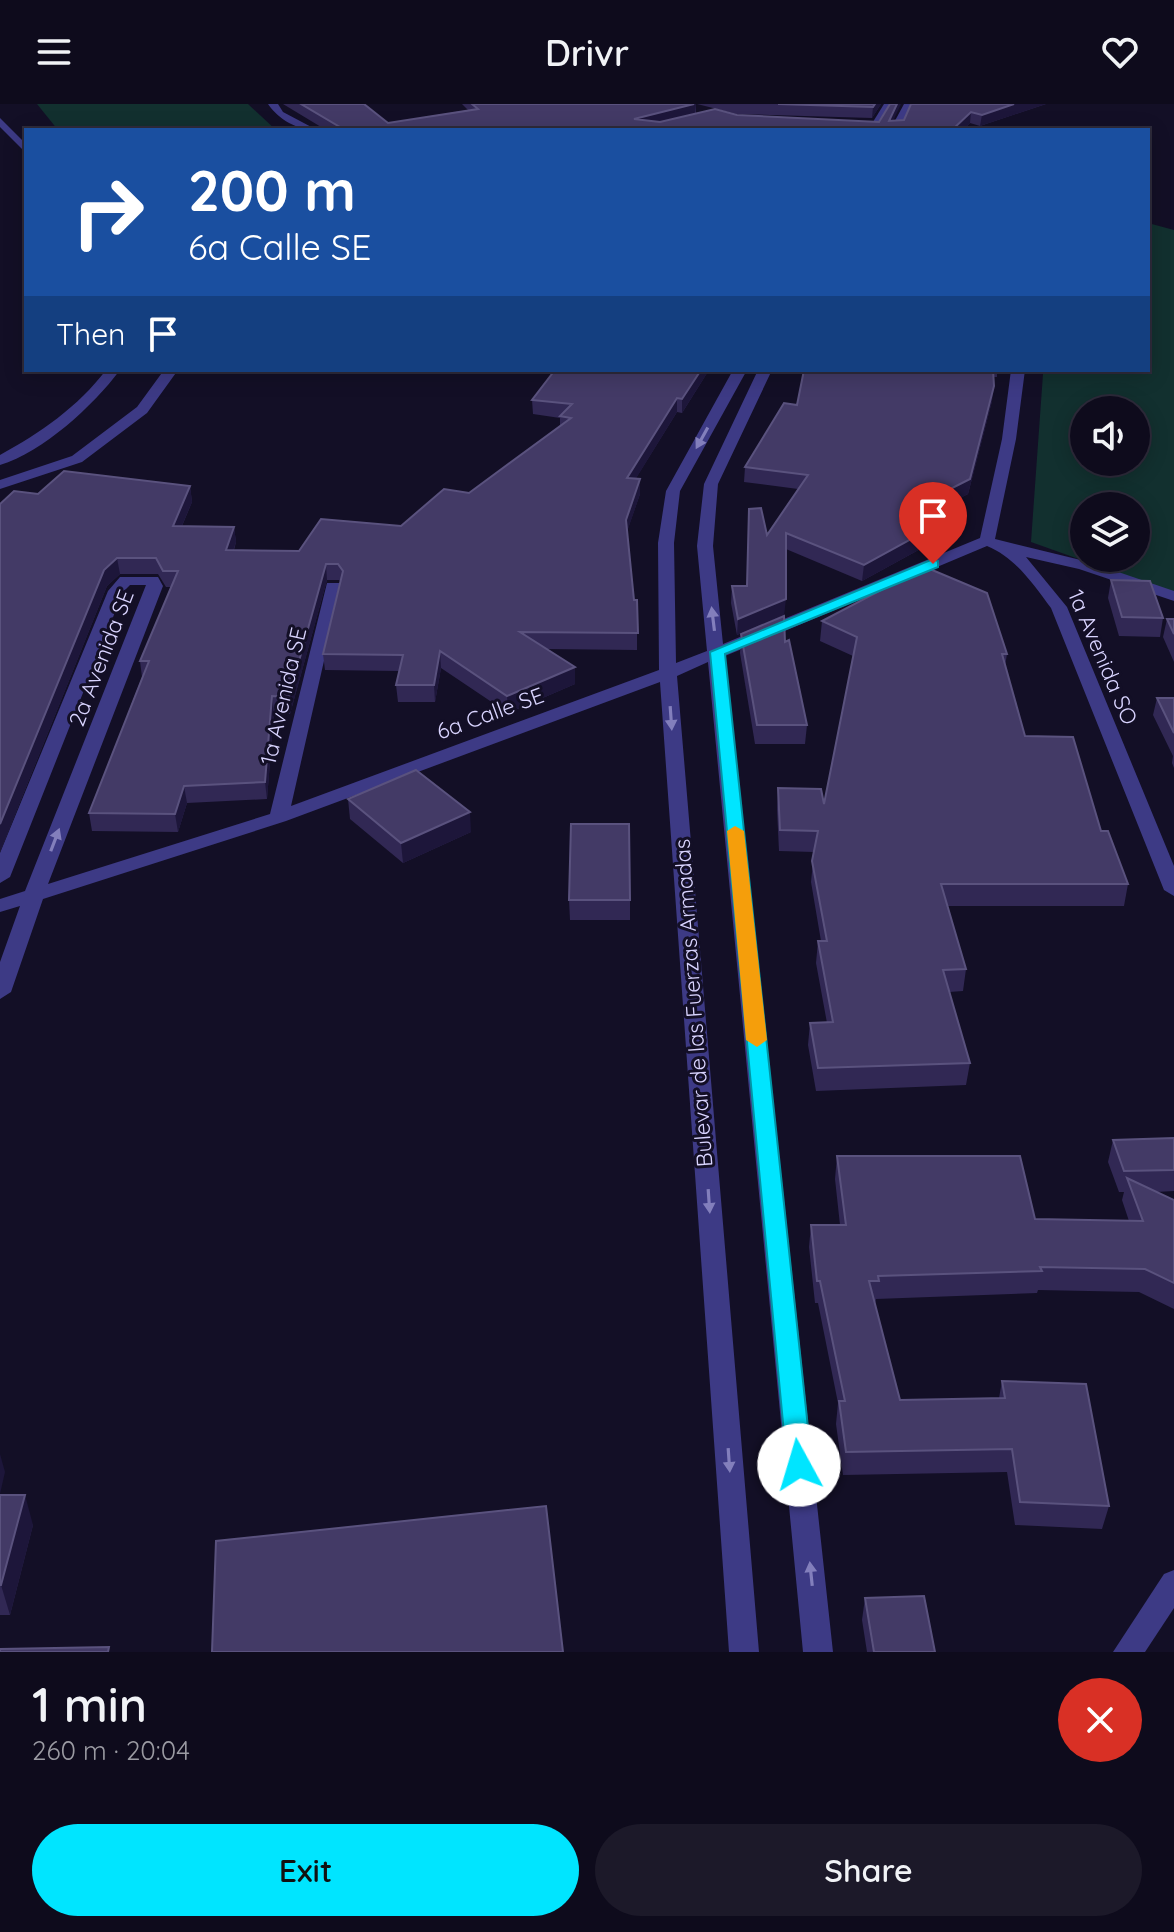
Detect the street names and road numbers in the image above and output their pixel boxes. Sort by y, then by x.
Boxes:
street label: 1a Avenida SO [1062,585,1144,729]
street label: 2a Avenida SE [62,586,140,730]
street label: 1a Avenida SE [254,625,312,767]
street label: 6a Calle SE [433,681,547,745]
street label: Bulevar de las Fuerzas Armadas [668,838,718,1168]

